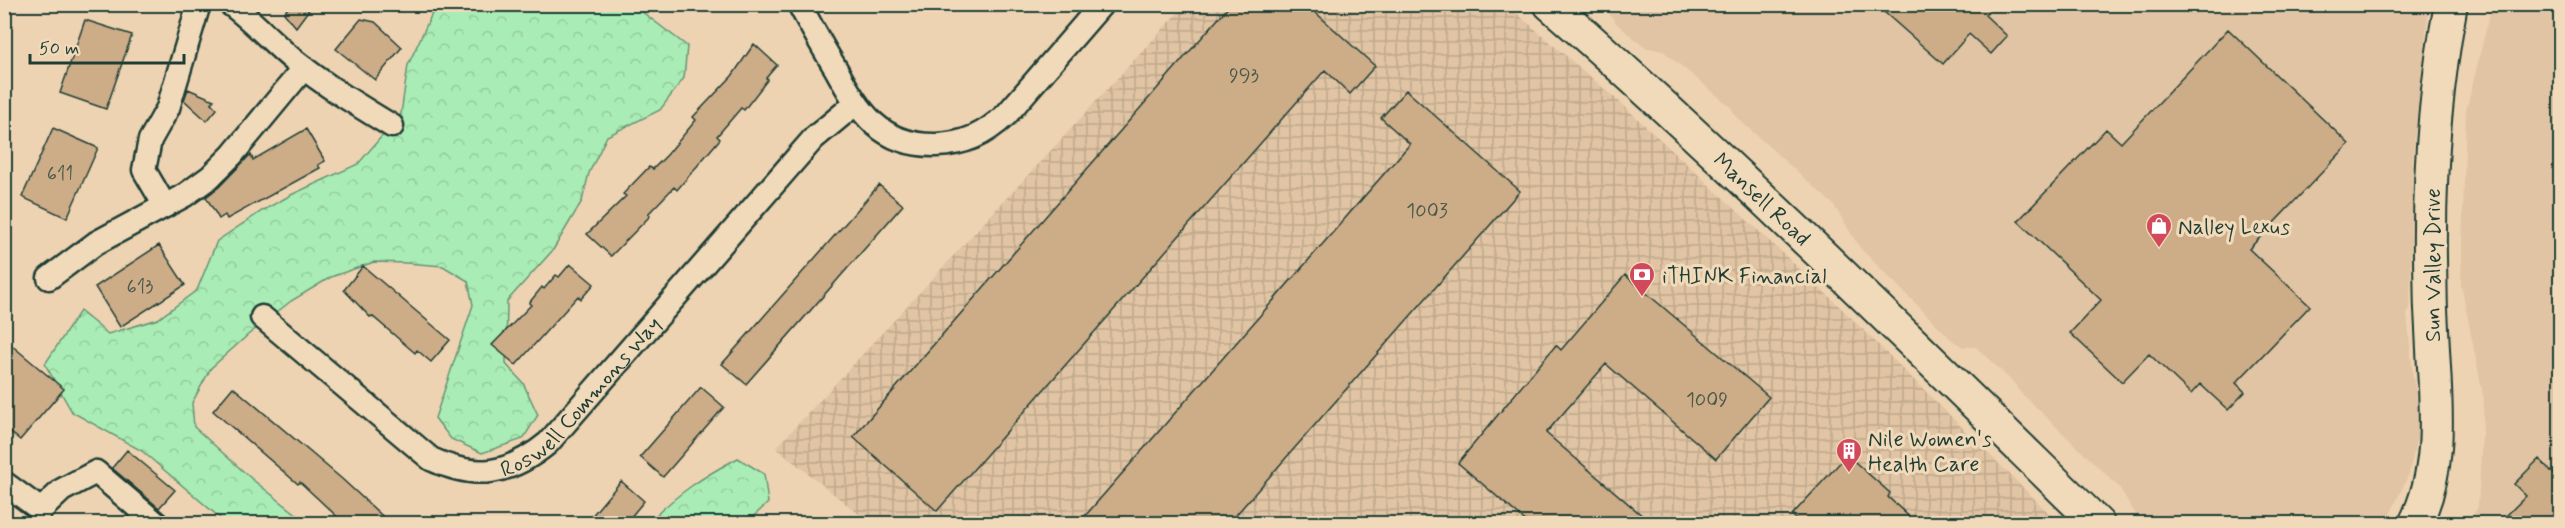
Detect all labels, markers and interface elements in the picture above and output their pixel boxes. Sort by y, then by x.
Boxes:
scale bar [30,27,184,65]
text: 50 m [39,37,79,61]
house number: 993 [1229,63,1259,90]
street label: Mansell Road [1706,147,1816,253]
house number: 611 [47,161,73,188]
street label: Sun Valley Drive [2420,188,2448,342]
house number: 1003 [1406,198,1448,225]
shop icon: Nalley Lexus [2144,211,2174,249]
place label: Nalley Lexus [2178,214,2290,242]
bank icon: iTHINK Financial [1627,260,1657,298]
place label: iTHINK Financial [1662,263,1826,291]
house number: 613 [127,274,154,301]
street label: Roswell Commons Way [497,311,668,484]
house number: 1009 [1686,387,1728,414]
place label: Nile Women's Health Care [1868,426,1992,479]
building icon: Nile Women's Health Care [1834,436,1864,474]

